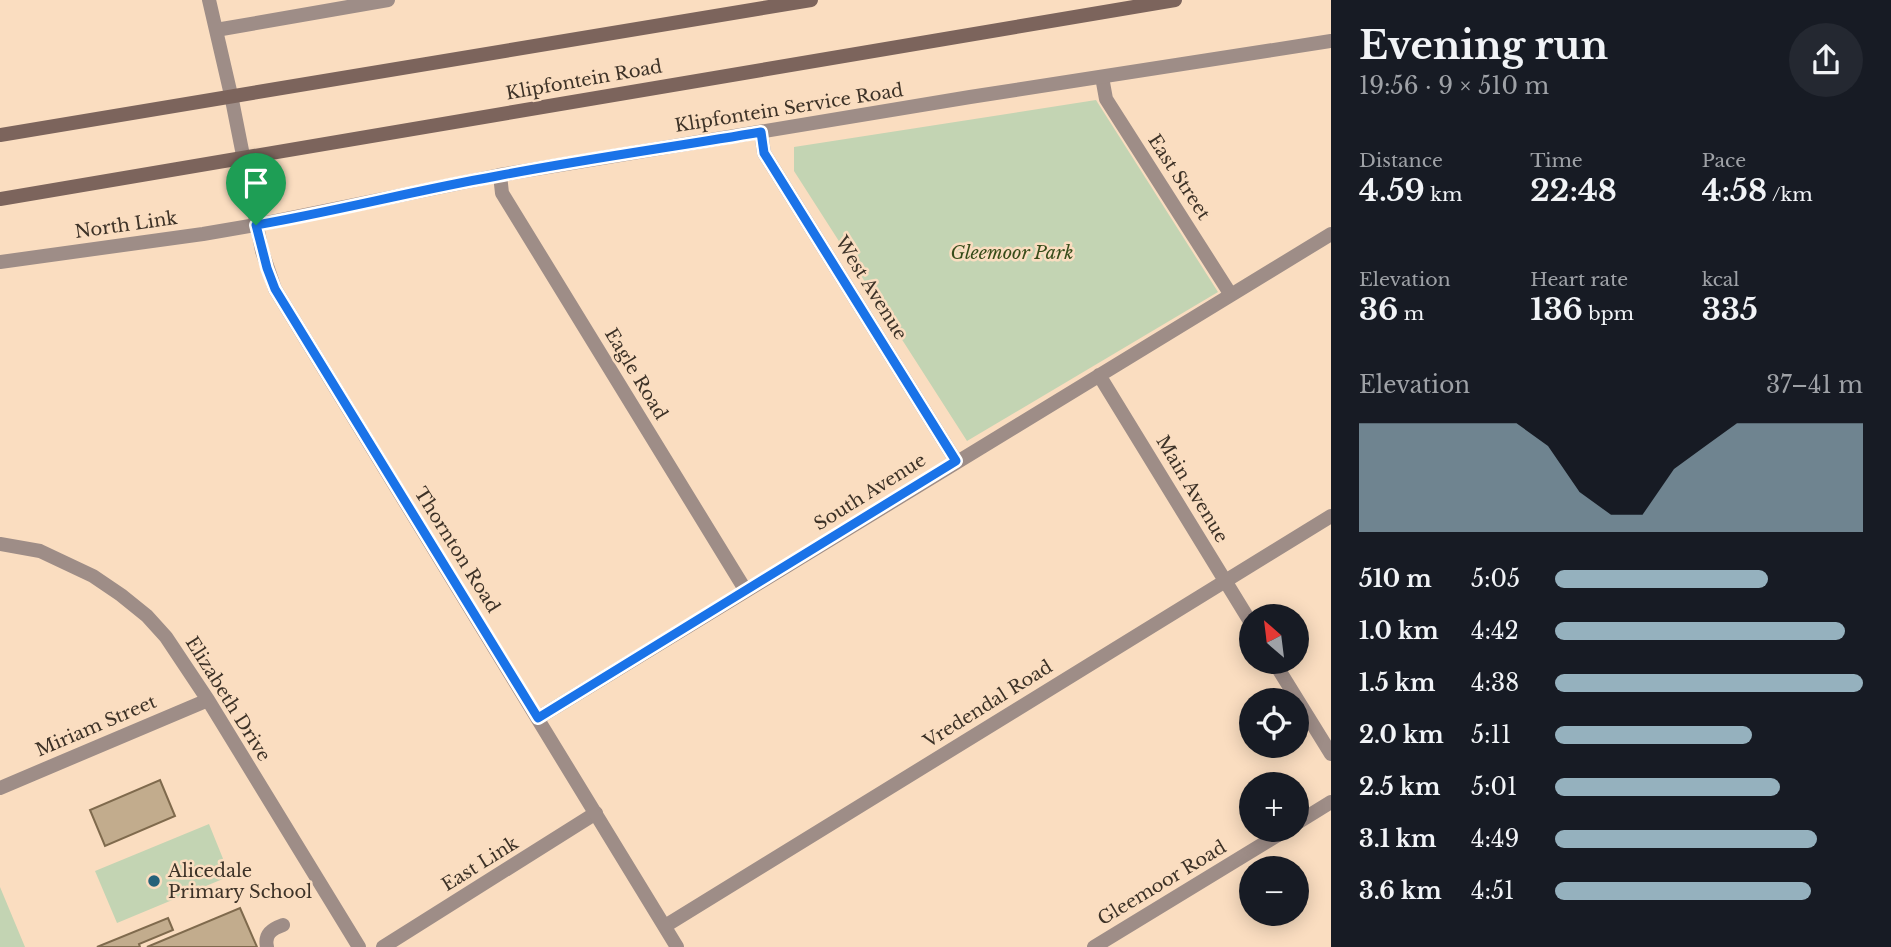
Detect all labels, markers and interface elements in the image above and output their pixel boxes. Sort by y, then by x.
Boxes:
text: Evening run [1359,22,1608,69]
button: share [1789,23,1863,97]
street label: Klipfontein Road [504,55,664,105]
text: 19:56 · 9 × 510 m [1359,72,1549,100]
street label: Klipfontein Service Road [673,79,905,137]
street label: East Street [1143,130,1215,224]
text: Distance [1359,149,1443,172]
text: Time [1530,149,1583,172]
text: Pace [1702,149,1746,172]
pin [226,153,286,225]
icon: arrive [237,164,275,202]
text: 4.59 [1359,172,1425,209]
text: 22:48 [1530,172,1617,209]
text: 4:58 [1702,172,1767,209]
text: km [1425,183,1462,206]
text: /km [1767,183,1813,206]
street label: North Link [73,207,179,243]
street label: West Avenue [830,231,912,344]
park label: Gleemoor Park [950,242,1074,264]
text: Elevation [1359,268,1451,291]
text: Heart rate [1530,268,1628,291]
text: kcal [1702,268,1740,291]
text: 36 [1359,291,1398,328]
text: 136 [1530,291,1583,328]
text: 335 [1702,291,1758,328]
text: m [1398,302,1424,325]
text: bpm [1583,302,1634,325]
street label: Eagle Road [600,324,672,424]
text: Elevation [1359,371,1470,399]
text: 37–41 m [1766,371,1863,399]
street label: Main Avenue [1151,431,1233,547]
street label: South Avenue [810,449,930,535]
street label: Thornton Road [410,483,504,617]
text: 510 m [1359,565,1432,593]
text: 5:05 [1471,565,1520,593]
north arrow [1239,604,1309,674]
map controls [1239,604,1309,926]
text: 1.0 km [1359,617,1439,645]
text: 4:42 [1471,617,1519,645]
street label: Elizabeth Drive [181,633,275,765]
street label: Vredendal Road [919,656,1056,753]
text: 1.5 km [1359,669,1436,697]
text: 4:38 [1471,669,1519,697]
button: locate [1239,688,1309,758]
street label: Miriam Street [32,691,160,761]
text: 2.0 km [1359,721,1444,749]
text: 5:11 [1471,721,1511,749]
button: + [1239,772,1309,842]
text: 2.5 km [1359,773,1440,801]
text: 5:01 [1471,773,1517,801]
text: 3.1 km [1359,825,1437,853]
text: 4:49 [1471,825,1519,853]
street label: East Link [438,832,522,896]
street label: Gleemoor Road [1094,836,1230,930]
button: − [1239,856,1309,926]
place label: Alicedale Primary School [167,860,312,903]
marker: Alicedale Primary School [146,873,162,889]
text: 3.6 km [1359,877,1442,905]
text: 4:51 [1471,877,1514,905]

